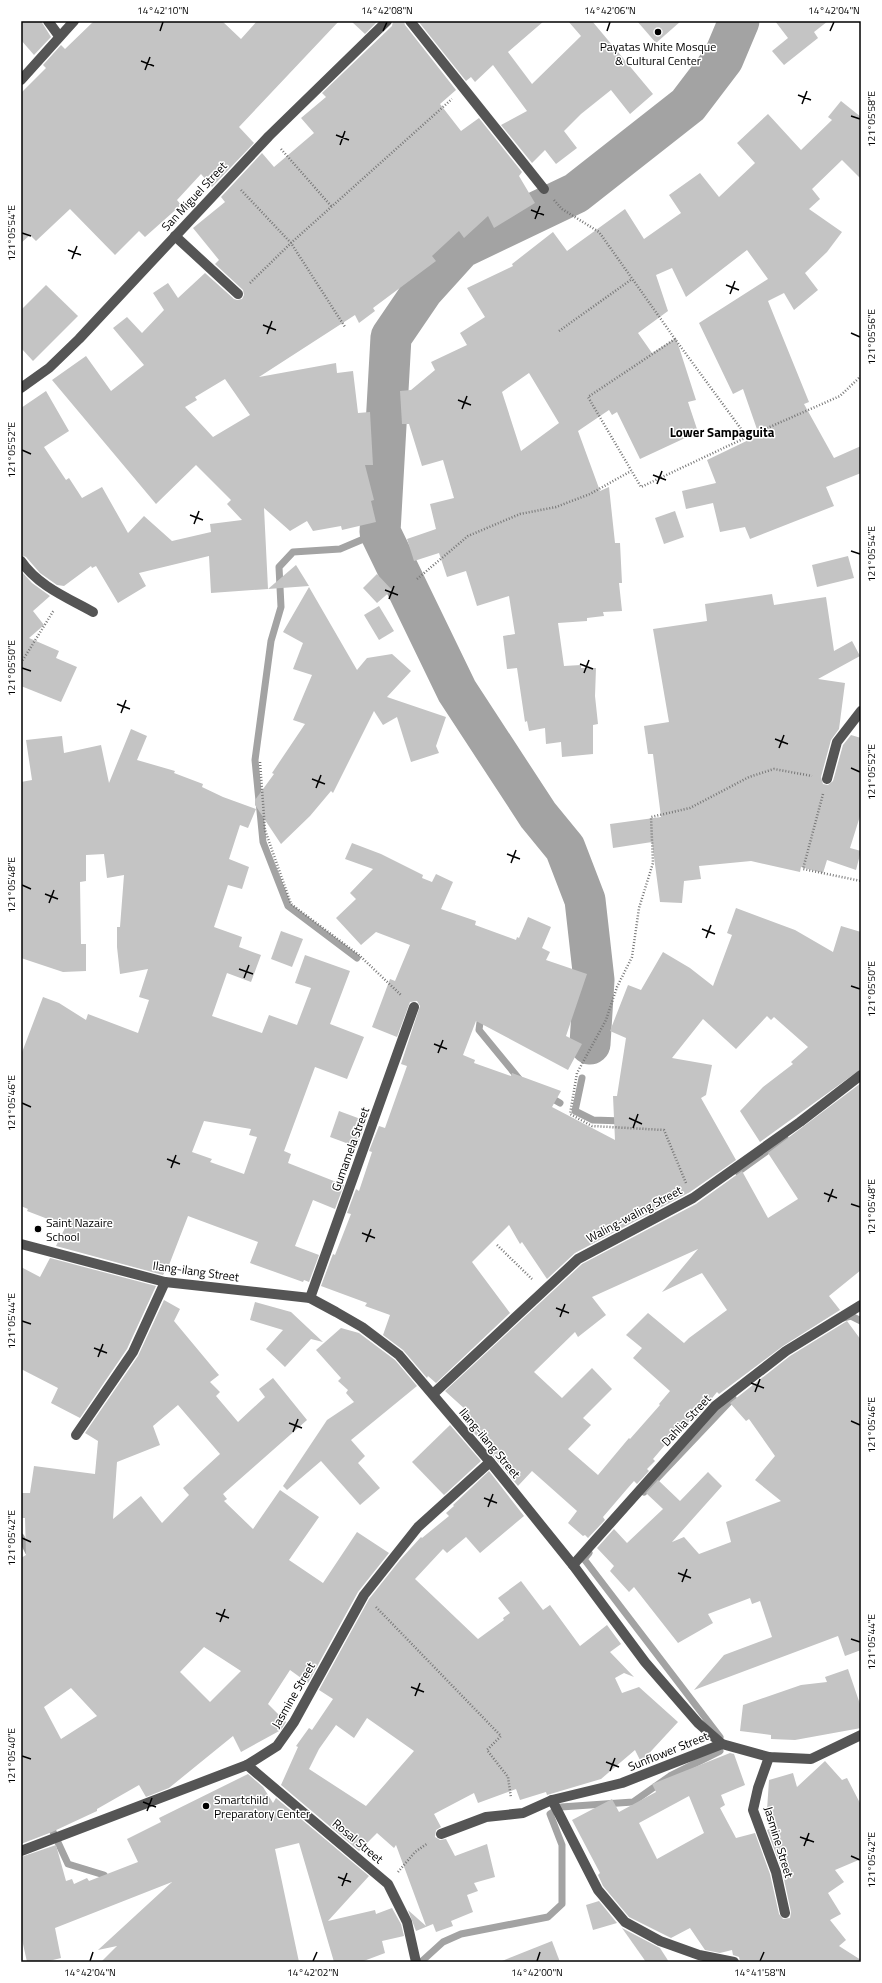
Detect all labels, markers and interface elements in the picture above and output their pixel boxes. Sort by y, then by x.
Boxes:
text: 14°42'10"N [137,3,189,18]
text: 14°42'08"N [361,3,413,18]
text: 14°42'06"N [584,3,636,18]
text: 14°42'04"N [808,3,860,18]
marker: Payatas White Mosque & Cultural Center [653,27,663,37]
place label: Payatas White Mosque & Cultural Center [600,37,716,70]
text: 121°05'58"E [864,90,879,147]
street label: San Miguel Street [157,156,232,235]
text: 121°05'54"E [4,204,19,261]
text: 121°05'56"E [864,308,879,365]
text: 121°05'52"E [4,421,19,478]
district label: Lower Sampaguita [670,422,775,442]
text: 121°05'54"E [864,525,879,582]
text: 121°05'50"E [4,639,19,696]
text: 121°05'52"E [864,743,879,800]
text: 121°05'48"E [4,856,19,913]
text: 121°05'50"E [864,960,879,1017]
text: 121°05'46"E [4,1074,19,1131]
street label: Gumamela Street [326,1104,374,1194]
text: 121°05'48"E [864,1178,879,1235]
street label: Waling-waling Street [583,1180,686,1247]
place label: Saint Nazaire School [46,1213,113,1246]
marker: Saint Nazaire School [33,1224,43,1234]
street label: Ilang-ilang Street [152,1256,241,1287]
text: 121°05'44"E [4,1292,19,1349]
street label: Dahlia Street [657,1389,716,1450]
text: 121°05'46"E [864,1396,879,1453]
street label: Ilang-ilang Street [455,1404,526,1483]
text: 121°05'42"E [4,1509,19,1566]
text: 121°05'44"E [864,1613,879,1670]
street label: Jasmine Street [266,1658,320,1732]
street label: Sunflower Street [625,1726,712,1776]
text: 121°05'40"E [4,1727,19,1784]
place label: Smartchild Preparatory Center [214,1790,310,1823]
marker: Smartchild Preparatory Center [201,1801,211,1811]
street label: Jasmine Street [759,1804,799,1881]
street label: Rosal Street [328,1814,388,1869]
text: 121°05'42"E [864,1831,879,1888]
text: 14°42'04"N [64,1965,116,1980]
text: 14°42'02"N [287,1965,339,1980]
text: 14°42'00"N [511,1965,563,1980]
text: 14°41'58"N [734,1965,786,1980]

